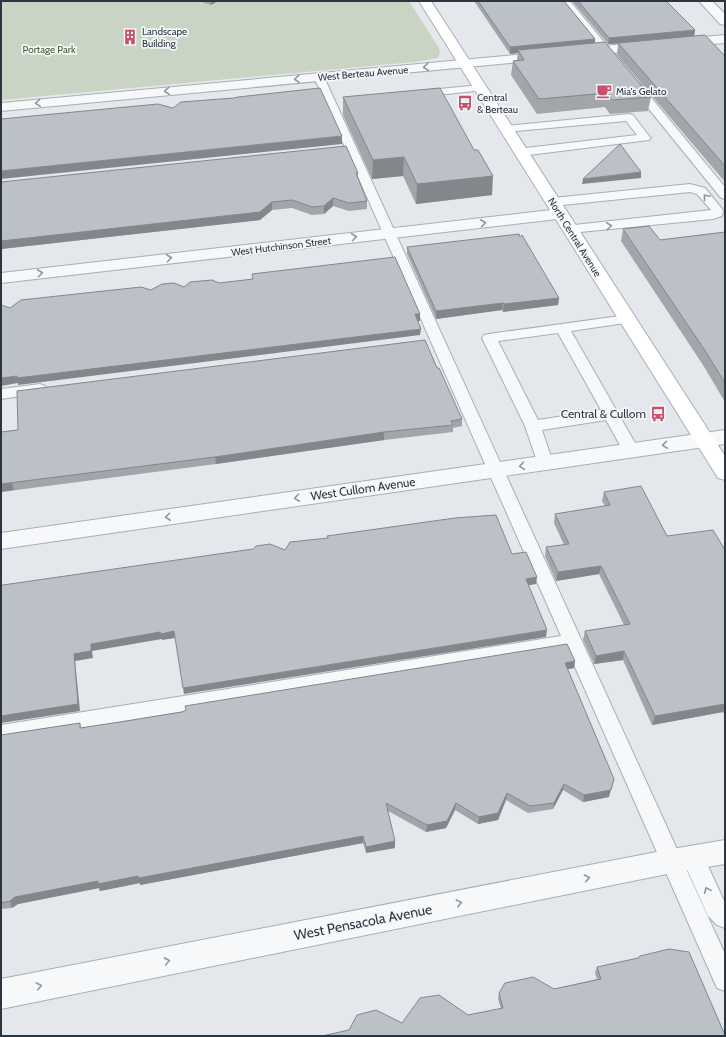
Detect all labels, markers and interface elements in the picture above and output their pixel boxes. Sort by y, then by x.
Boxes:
place label: Landscape Building [142,25,187,50]
building icon: Landscape Building [121,28,139,46]
park label: Portage Park [23,43,76,56]
one-way arrow [423,62,429,71]
street label: West Berteau Avenue [317,63,409,84]
one-way arrow [294,75,300,84]
cafe icon: Mia's Gelato [595,82,613,100]
place label: Mia's Gelato [616,85,667,98]
one-way arrow [164,87,170,96]
place label: Central & Berteau [477,91,518,116]
bus stop icon: Central & Berteau [456,94,474,112]
one-way arrow [35,99,41,108]
one-way arrow [703,194,710,202]
street label: North Central Avenue [545,195,604,279]
one-way arrow [480,218,486,227]
one-way arrow [606,221,612,230]
one-way arrow [351,233,357,242]
street label: West Hutchinson Street [230,234,332,259]
one-way arrow [166,254,172,263]
one-way arrow [37,269,43,278]
bus stop icon: Central & Cullom [649,405,667,423]
place label: Central & Cullom [561,406,646,421]
one-way arrow [662,440,668,449]
one-way arrow [519,461,526,470]
street label: West Cullom Avenue [310,474,416,503]
one-way arrow [294,493,300,502]
one-way arrow [165,512,171,521]
one-way arrow [583,874,590,882]
one-way arrow [704,886,712,894]
street label: West Pensacola Avenue [292,900,434,944]
one-way arrow [456,900,462,908]
one-way arrow [164,958,170,966]
one-way arrow [36,983,42,991]

